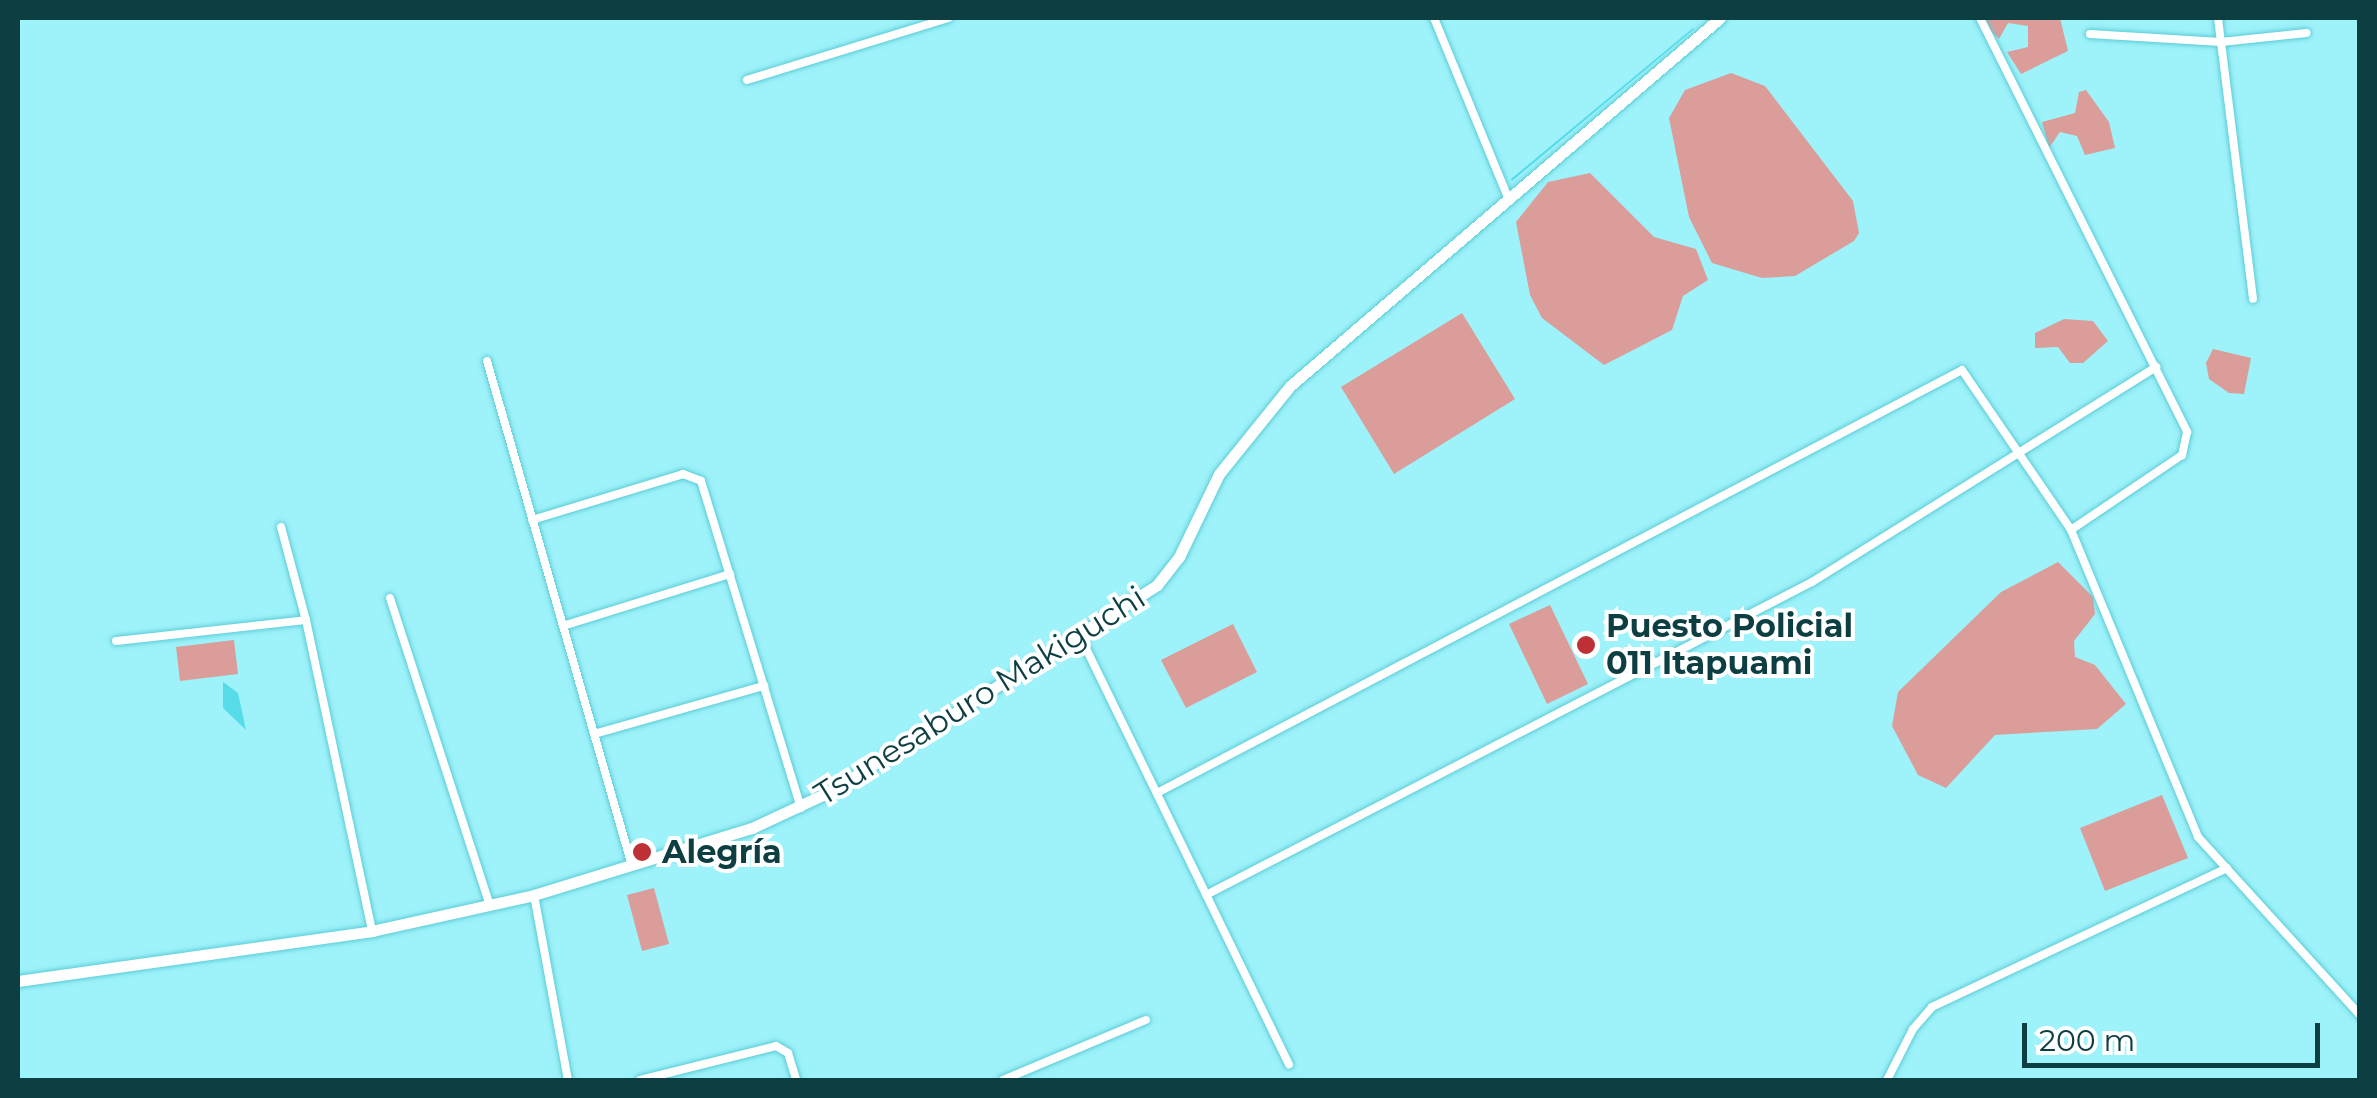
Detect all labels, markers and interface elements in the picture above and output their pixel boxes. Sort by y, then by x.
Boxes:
street label: Tsunesaburo Makiguchi [808,578,1152,814]
place label: Puesto Policial 011 Itapuami [1606,608,1853,683]
marker: Puesto Policial 011 Itapuami [1575,634,1597,656]
place label: Alegría [662,833,782,871]
marker: Alegría [631,841,653,863]
scale bar [2027,1003,2324,1065]
text: 200 m [2039,1022,2135,1059]

